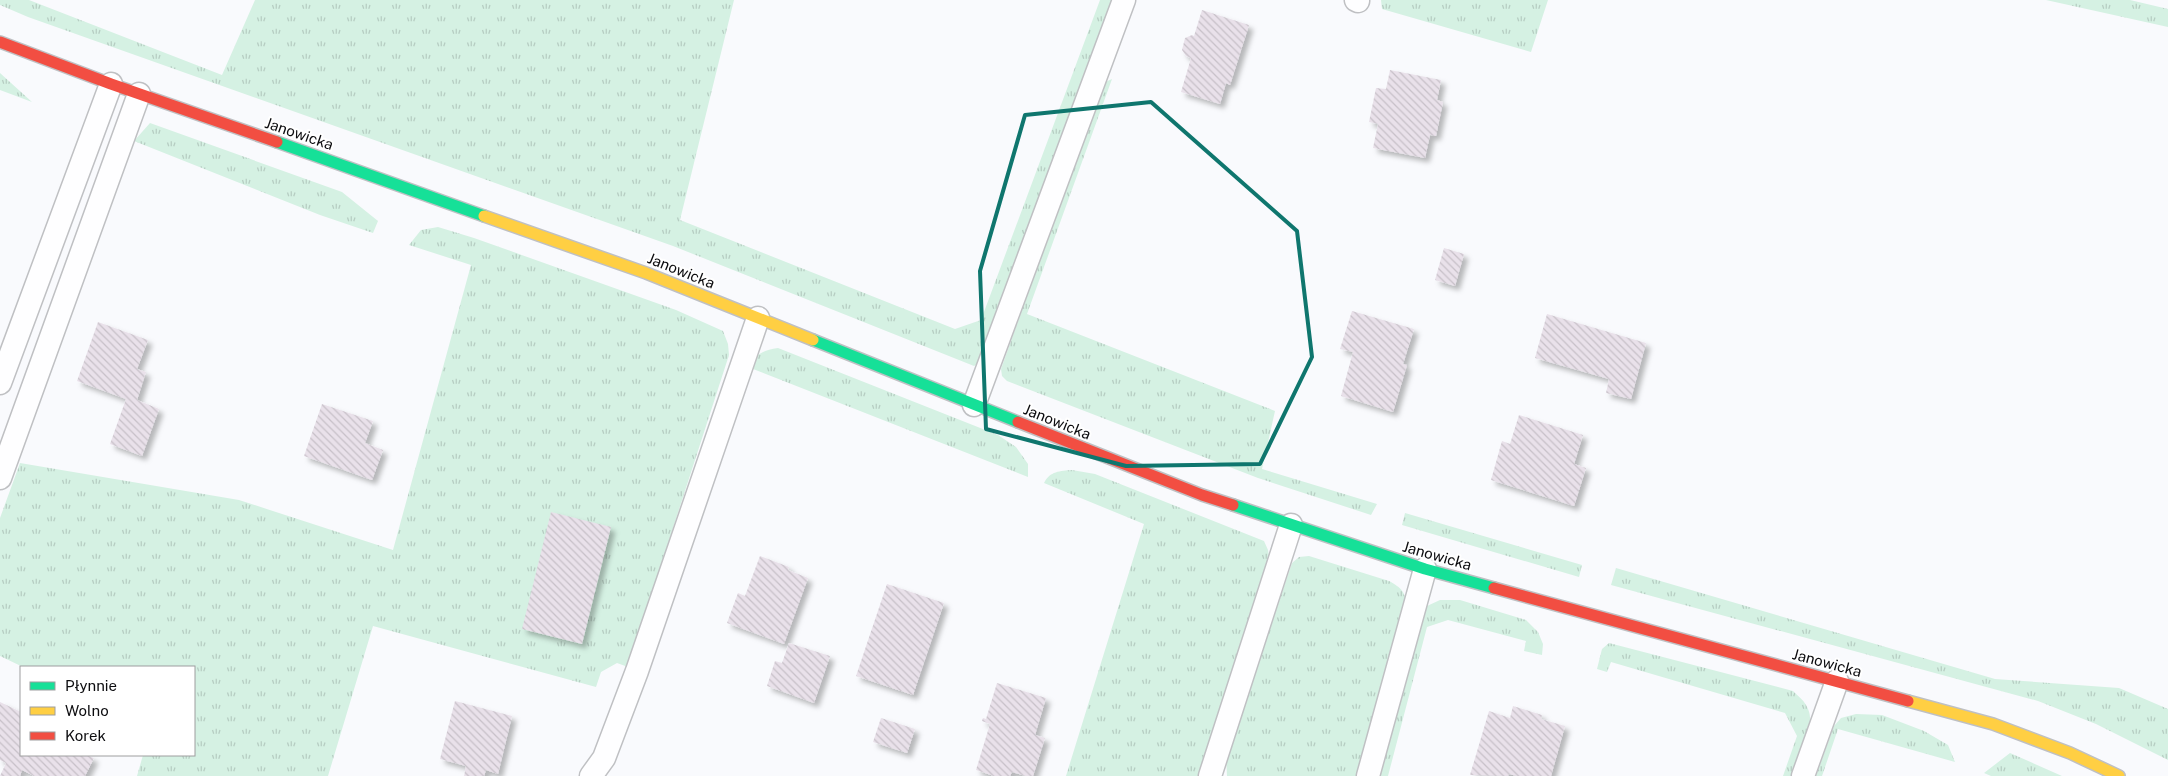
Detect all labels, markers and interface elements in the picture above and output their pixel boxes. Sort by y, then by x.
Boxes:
street label: Janowicka [263,114,336,153]
street label: Janowicka [645,249,717,292]
street label: Janowicka [1021,400,1093,443]
street label: Janowicka [1401,538,1474,573]
street label: Janowicka [1791,645,1864,680]
legend [20,666,195,756]
text: Płynnie [65,677,117,694]
text: Wolno [65,702,109,719]
text: Korek [65,727,106,744]

